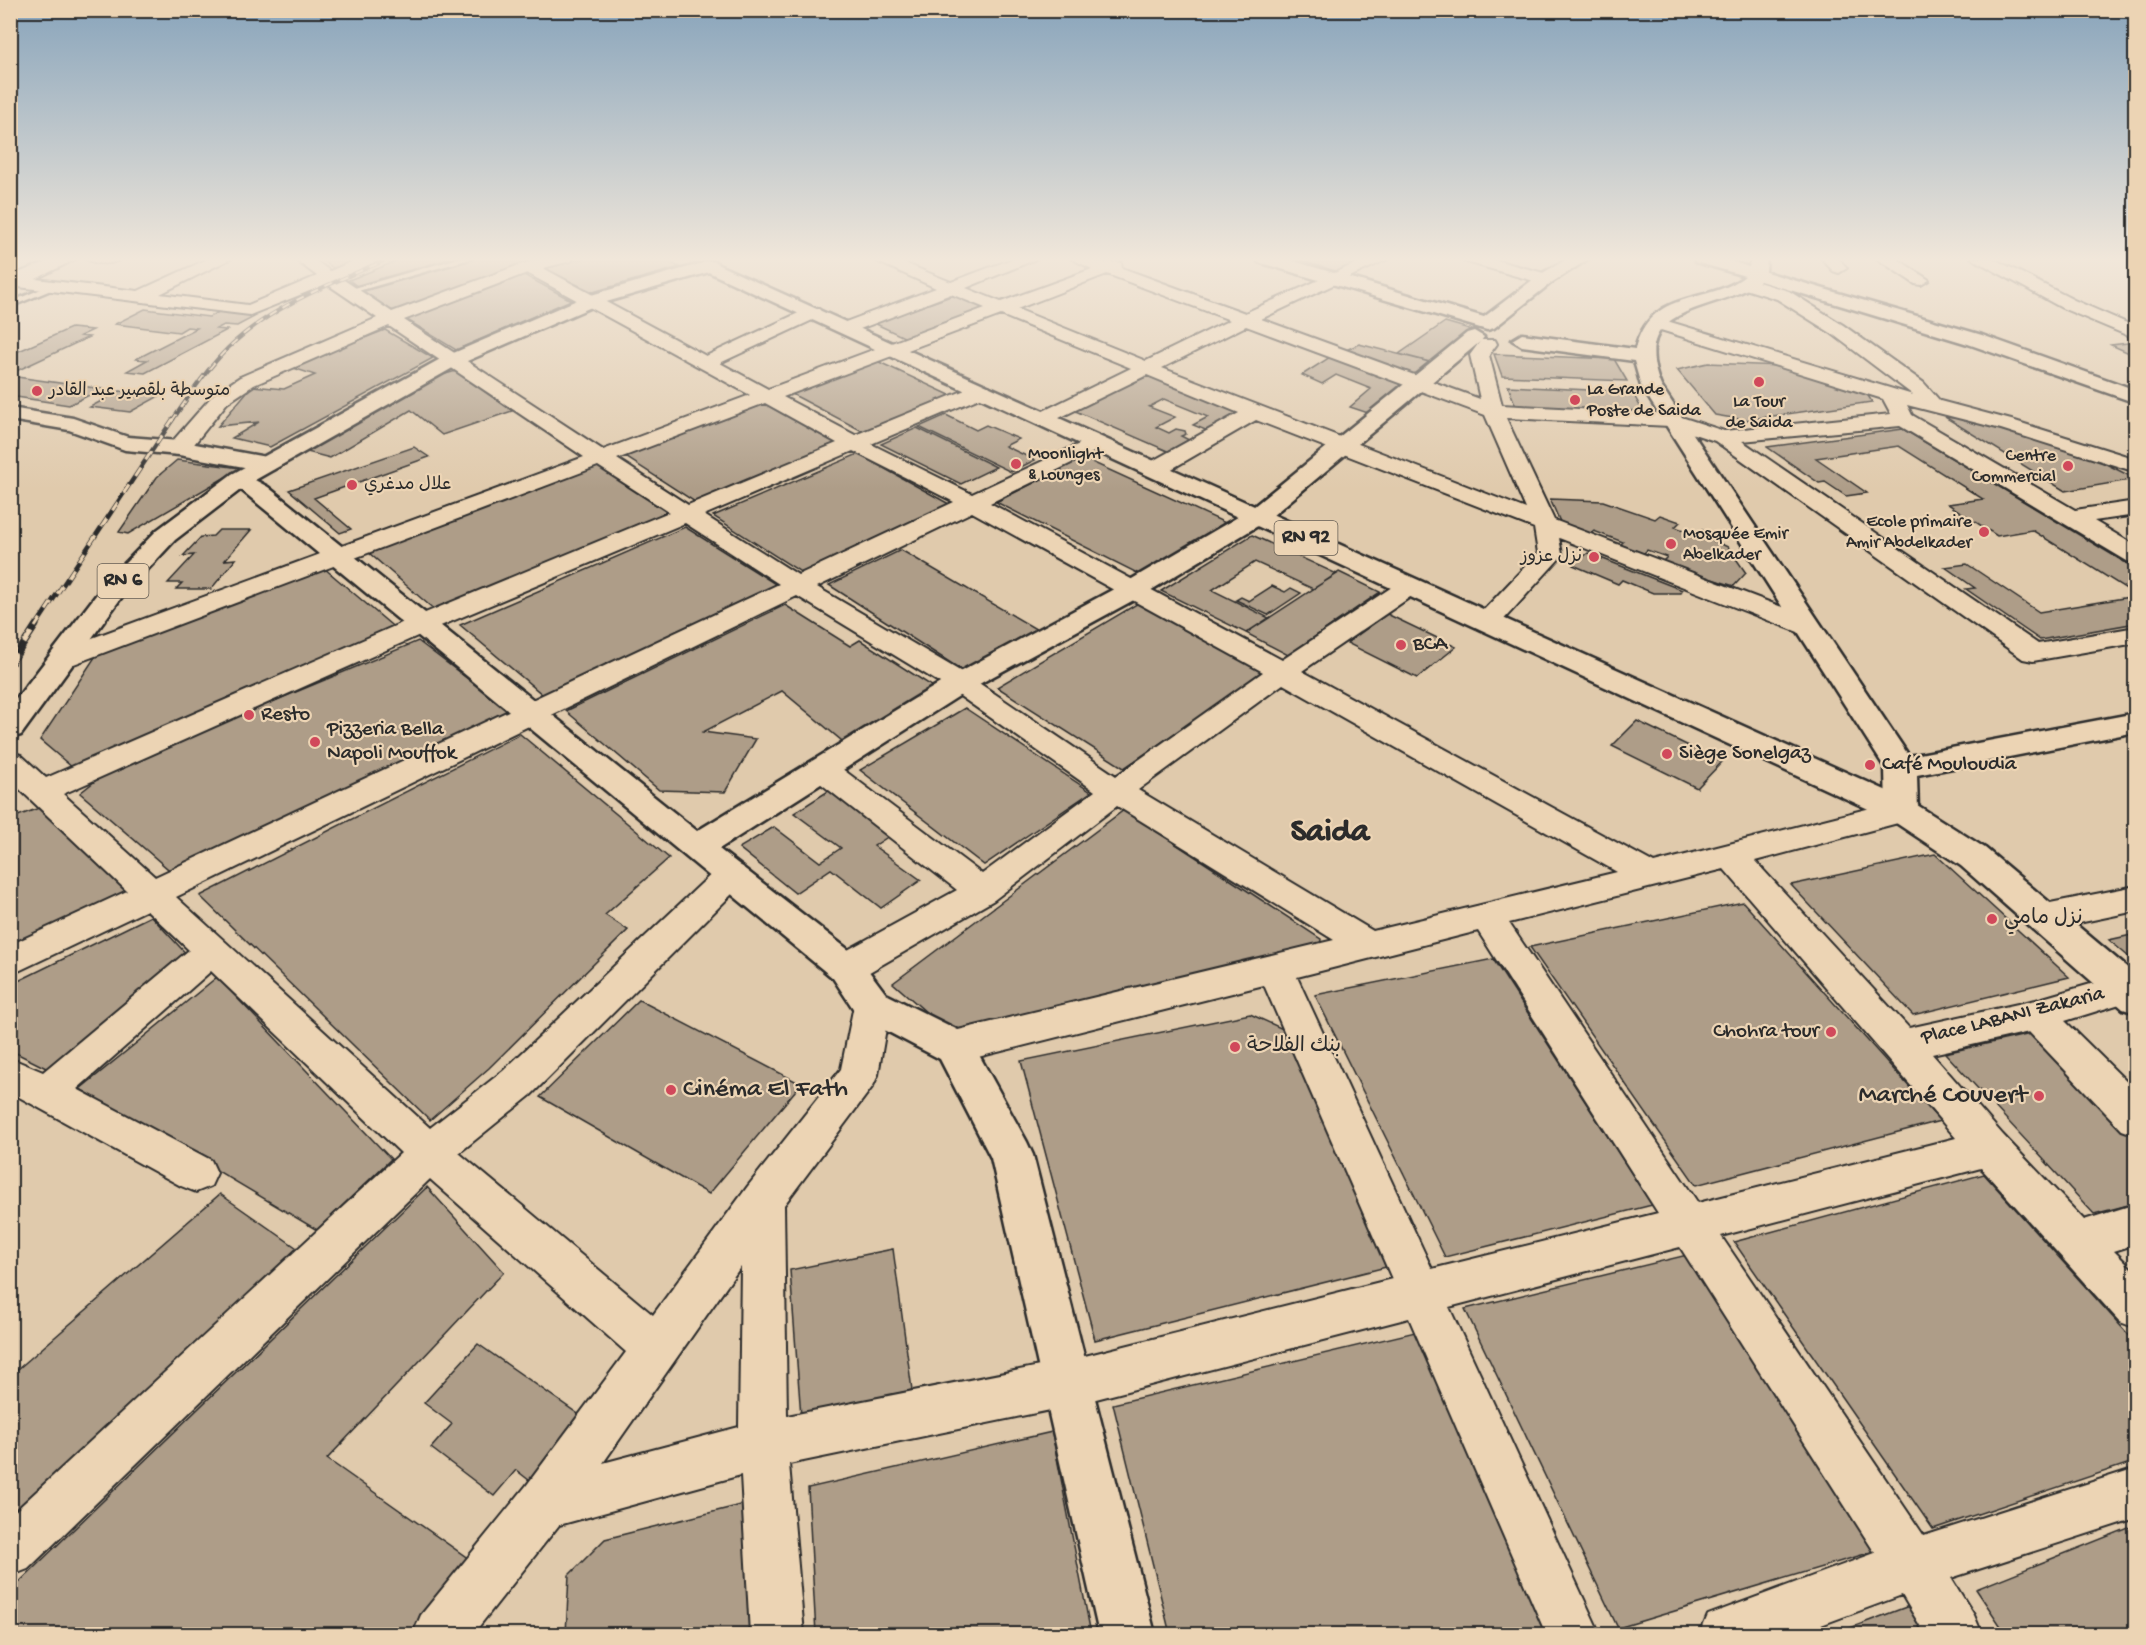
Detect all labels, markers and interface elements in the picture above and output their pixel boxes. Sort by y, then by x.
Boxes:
marker: La Tour de Saida [1752,375,1766,389]
place label: La Grande Poste de Saida [1586,380,1702,422]
place label: متوسطة بلقصير عبد القادر [47,381,230,402]
marker: متوسطة بلقصير عبد القادر [30,384,44,398]
place label: La Tour de Saida [1726,392,1793,434]
marker: La Grande Poste de Saida [1568,393,1582,407]
place label: Moonlight & Lounges [1028,444,1105,486]
place label: Centre Commercial [1972,446,2057,488]
marker: Moonlight & Lounges [1009,457,1023,471]
marker: Centre Commercial [2061,459,2075,473]
place label: علال مدغري [364,475,452,496]
marker: علال مدغري [345,478,359,492]
place label: Ecole primaire Amir Abdelkader [1846,512,1974,554]
road number: RN 92 [1274,521,1338,555]
place label: Mosquée Emir Abelkader [1683,524,1789,566]
marker: Ecole primaire Amir Abdelkader [1977,525,1991,539]
marker: Mosquée Emir Abelkader [1664,537,1678,551]
place label: نزل عزوز [1519,547,1582,568]
marker: نزل عزوز [1587,550,1601,564]
road number: RN 6 [98,564,148,598]
place label: BCA [1412,633,1449,658]
marker: BCA [1394,638,1408,652]
place label: Resto [261,703,310,728]
marker: Resto [242,708,256,722]
place label: Pizzeria Bella Napoli Mouffok [326,718,459,767]
marker: Pizzeria Bella Napoli Mouffok [308,735,322,749]
place label: Siège Sonelgaz [1679,742,1812,767]
marker: Siège Sonelgaz [1660,747,1674,761]
place label: Café Mouloudia [1882,753,2018,778]
marker: Café Mouloudia [1863,758,1877,772]
district label: Saida [1291,814,1371,852]
place label: نزل مامي [2004,907,2083,935]
marker: نزل مامي [1985,912,1999,926]
street label: Place LABANI Zakaria [1918,982,2108,1052]
place label: Chohra tour [1713,1020,1821,1045]
marker: Chohra tour [1824,1025,1838,1039]
place label: بنك الفلاحة [1247,1035,1341,1060]
marker: بنك الفلاحة [1228,1040,1242,1054]
place label: Cinéma El Fath [683,1075,848,1106]
place label: Marché Couvert [1858,1081,2029,1112]
marker: Cinéma El Fath [664,1083,678,1097]
marker: Marché Couvert [2032,1089,2046,1103]

